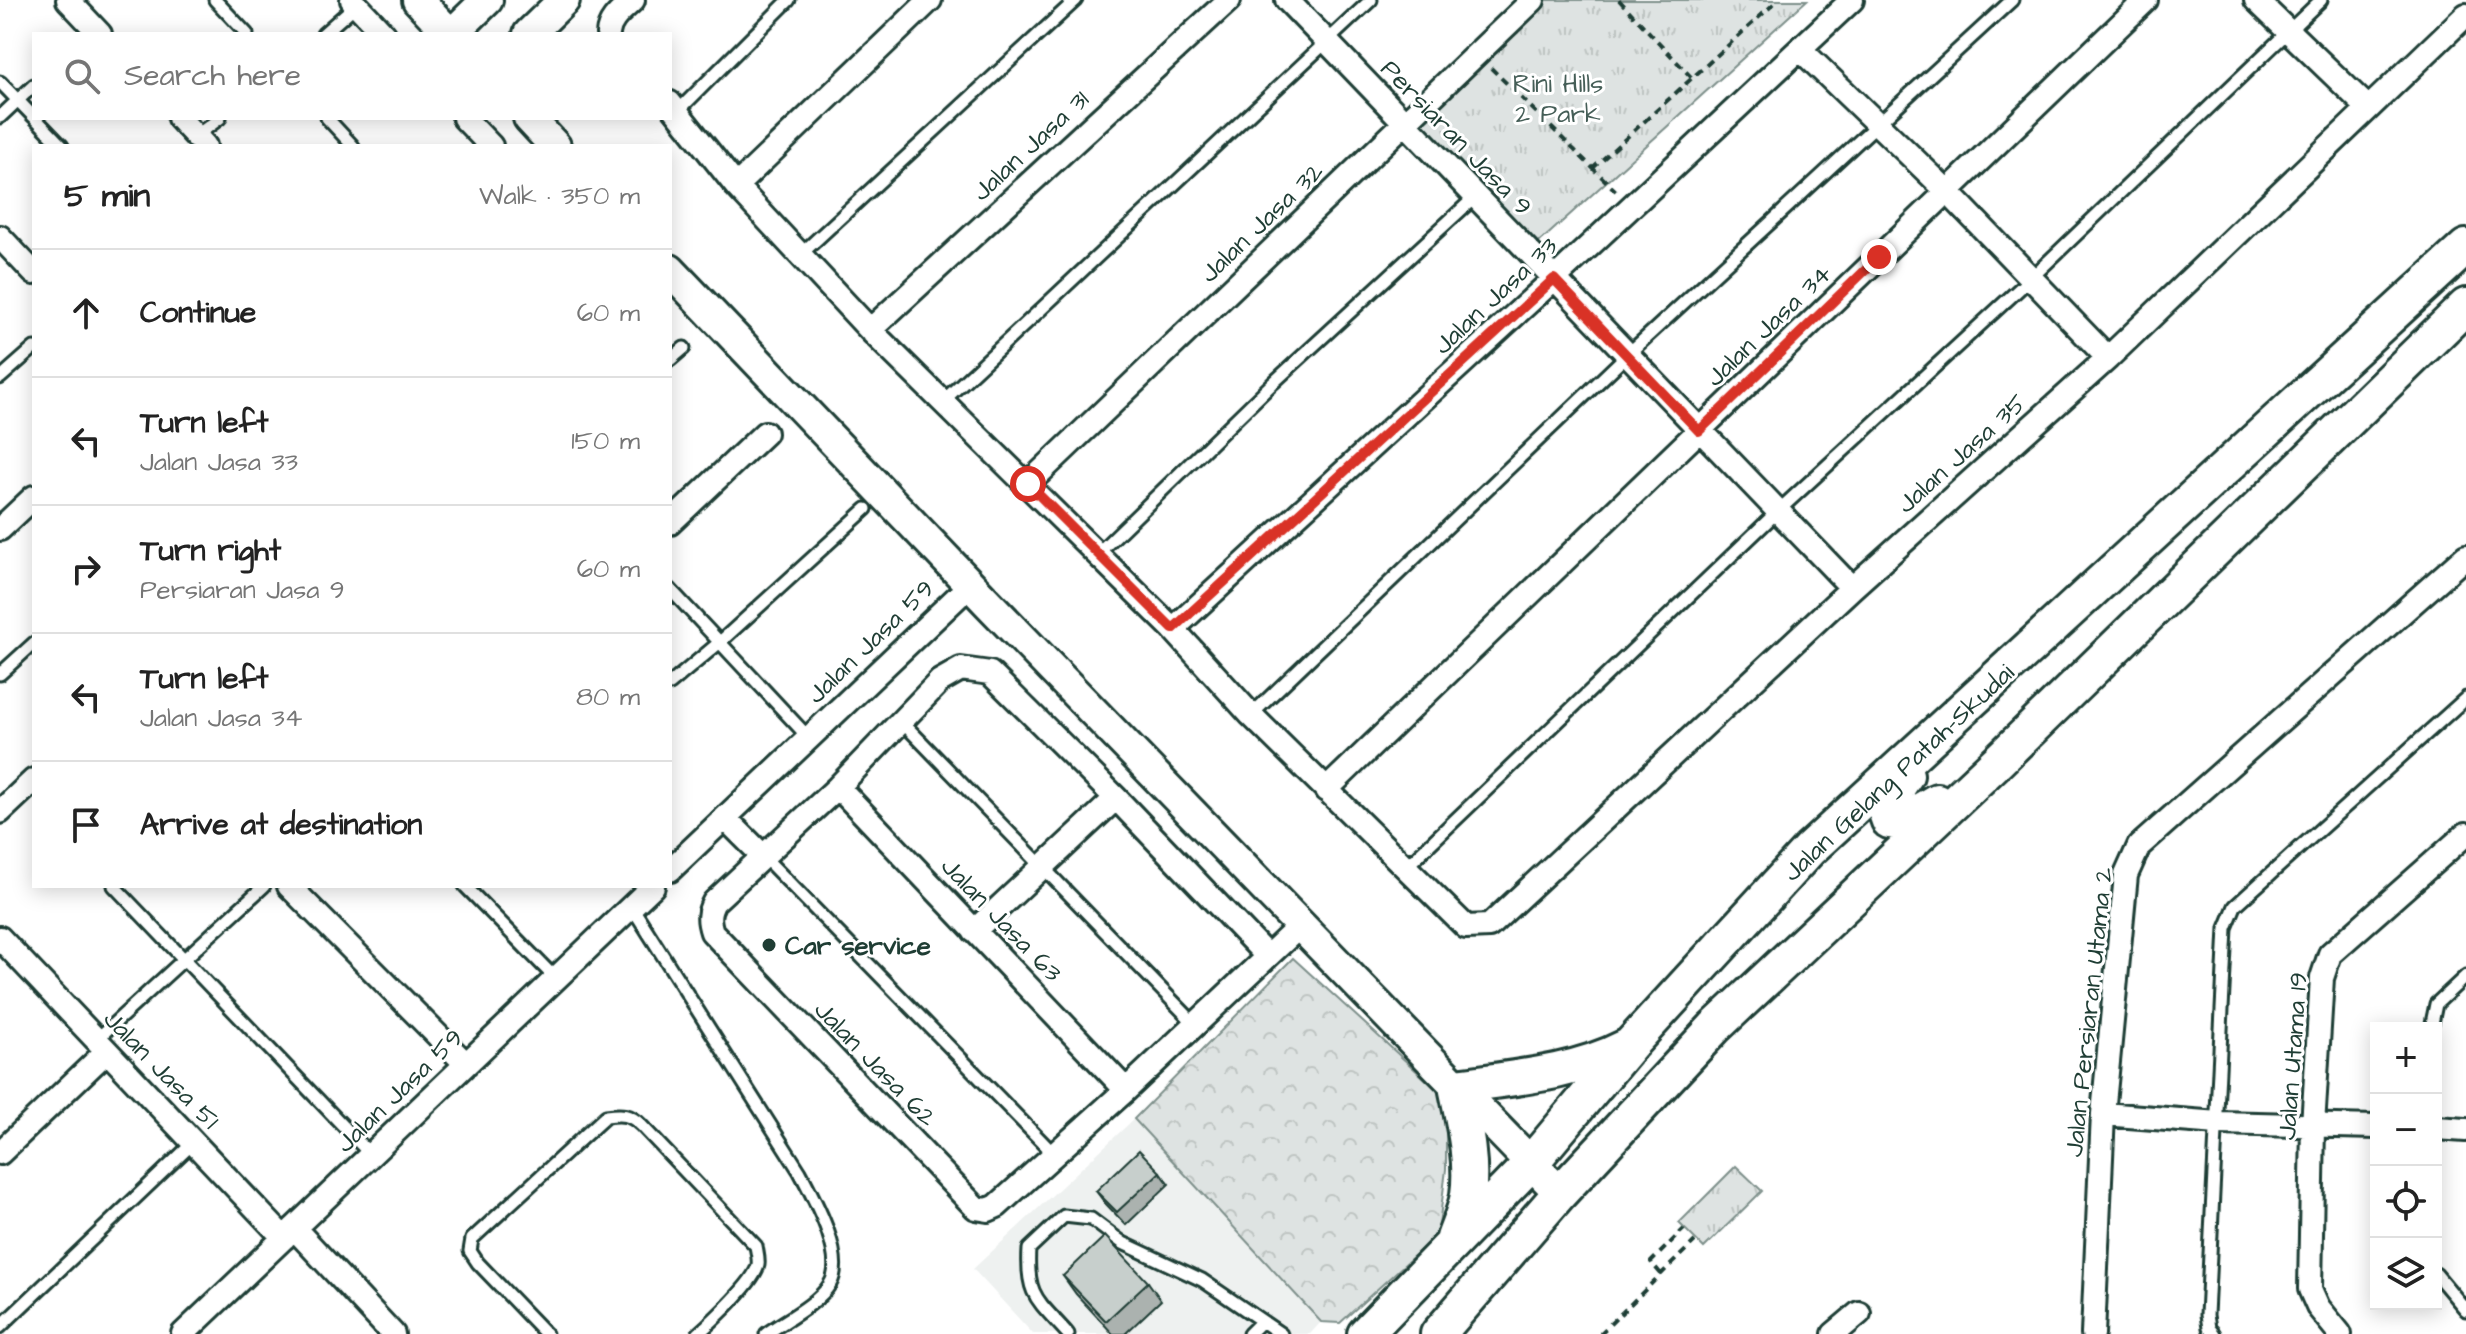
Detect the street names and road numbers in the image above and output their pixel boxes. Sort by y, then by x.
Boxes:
street label: Persiaran Jasa 9 [1372,52,1540,224]
street label: Jalan Jasa 31 [964,82,1097,209]
street label: Jalan Jasa 32 [1192,154,1332,291]
street label: Jalan Jasa 33 [1426,229,1566,363]
street label: Jalan Jasa 34 [1698,256,1840,395]
street label: Jalan Jasa 35 [1889,386,2034,522]
street label: Jalan Jasa 59 [799,572,942,712]
street label: Jalan Gelang Patah-Skudai [1775,656,2024,891]
street label: Jalan Jasa 63 [932,849,1070,990]
street label: Jalan Persiaran Utama 2 [2056,865,2122,1159]
street label: Jalan Utama 19 [2269,971,2317,1141]
street label: Jalan Jasa 62 [806,993,945,1135]
street label: Jalan Jasa 51 [95,1002,227,1137]
street label: Jalan Jasa 59 [328,1021,471,1161]

